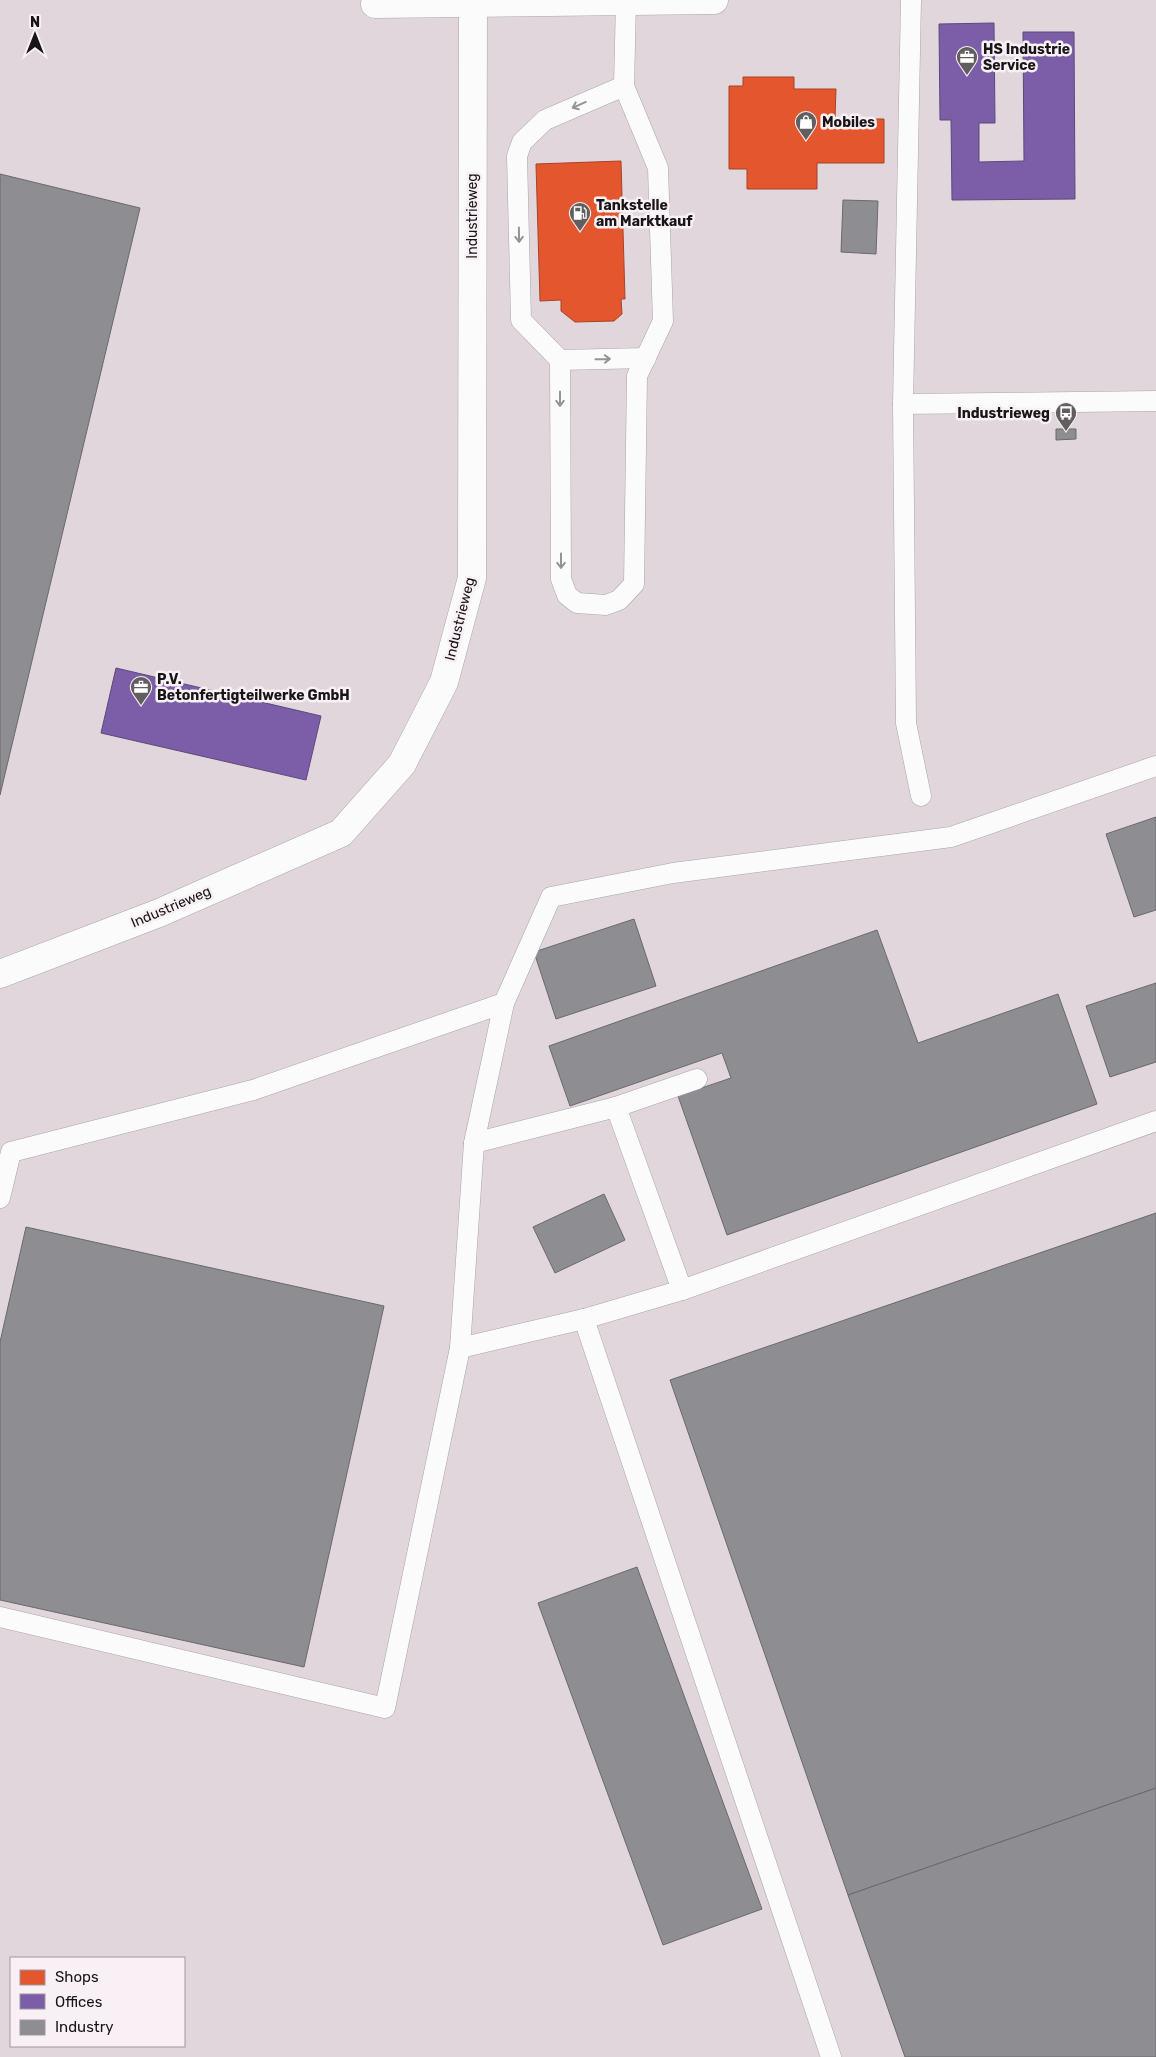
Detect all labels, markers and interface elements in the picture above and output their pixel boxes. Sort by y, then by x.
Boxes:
north arrow [10,10,60,60]
text: N [30,14,40,31]
place label: HS Industrie Service [983,41,1070,74]
office icon: HS Industrie Service [955,45,979,76]
one-way arrow [572,101,587,111]
shop icon: Mobiles [794,110,818,141]
place label: Mobiles [822,114,875,131]
street label: Industrieweg [464,173,481,259]
place label: Tankstelle am Marktkauf [596,197,693,230]
fuel station icon: Tankstelle am Marktkauf [568,201,592,232]
one-way arrow [514,226,524,243]
one-way arrow [594,354,611,364]
one-way arrow [555,390,565,407]
bus stop icon: Industrieweg [1054,401,1078,432]
place label: Industrieweg [957,405,1050,422]
one-way arrow [556,553,566,569]
street label: Industrieweg [441,576,479,662]
place label: P.V. Betonfertigteilwerke GmbH [157,671,350,704]
office icon: P.V. Betonfertigteilwerke GmbH [129,675,153,706]
street label: Industrieweg [128,883,214,931]
legend [10,1957,185,2047]
text: Shops [55,1968,99,1986]
text: Offices [55,1993,103,2011]
text: Industry [55,2018,114,2036]

